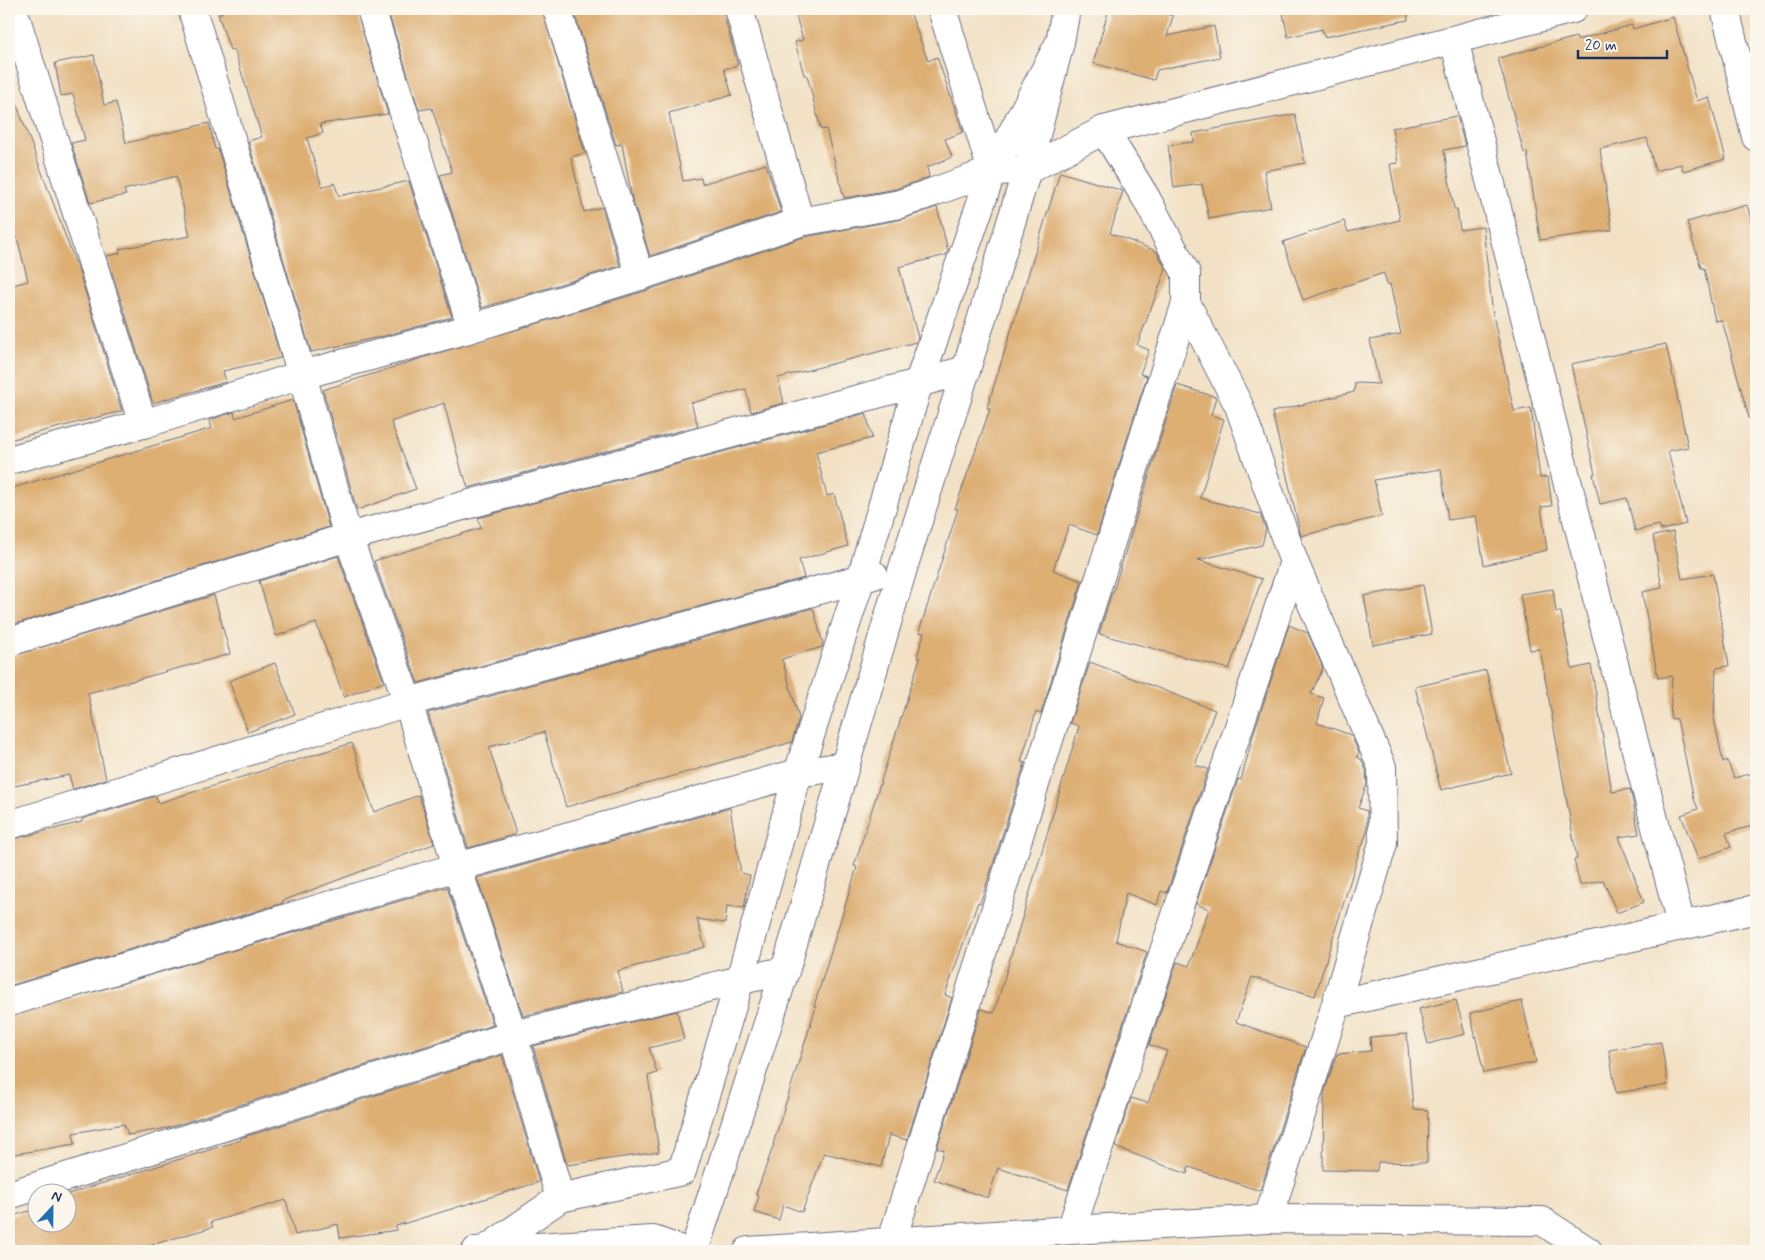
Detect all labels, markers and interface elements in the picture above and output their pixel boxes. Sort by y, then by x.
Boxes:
scale bar [1578,28,1666,60]
text: 20 m [1585,36,1617,56]
north arrow [28,1182,78,1232]
text: N [49,1187,64,1207]

